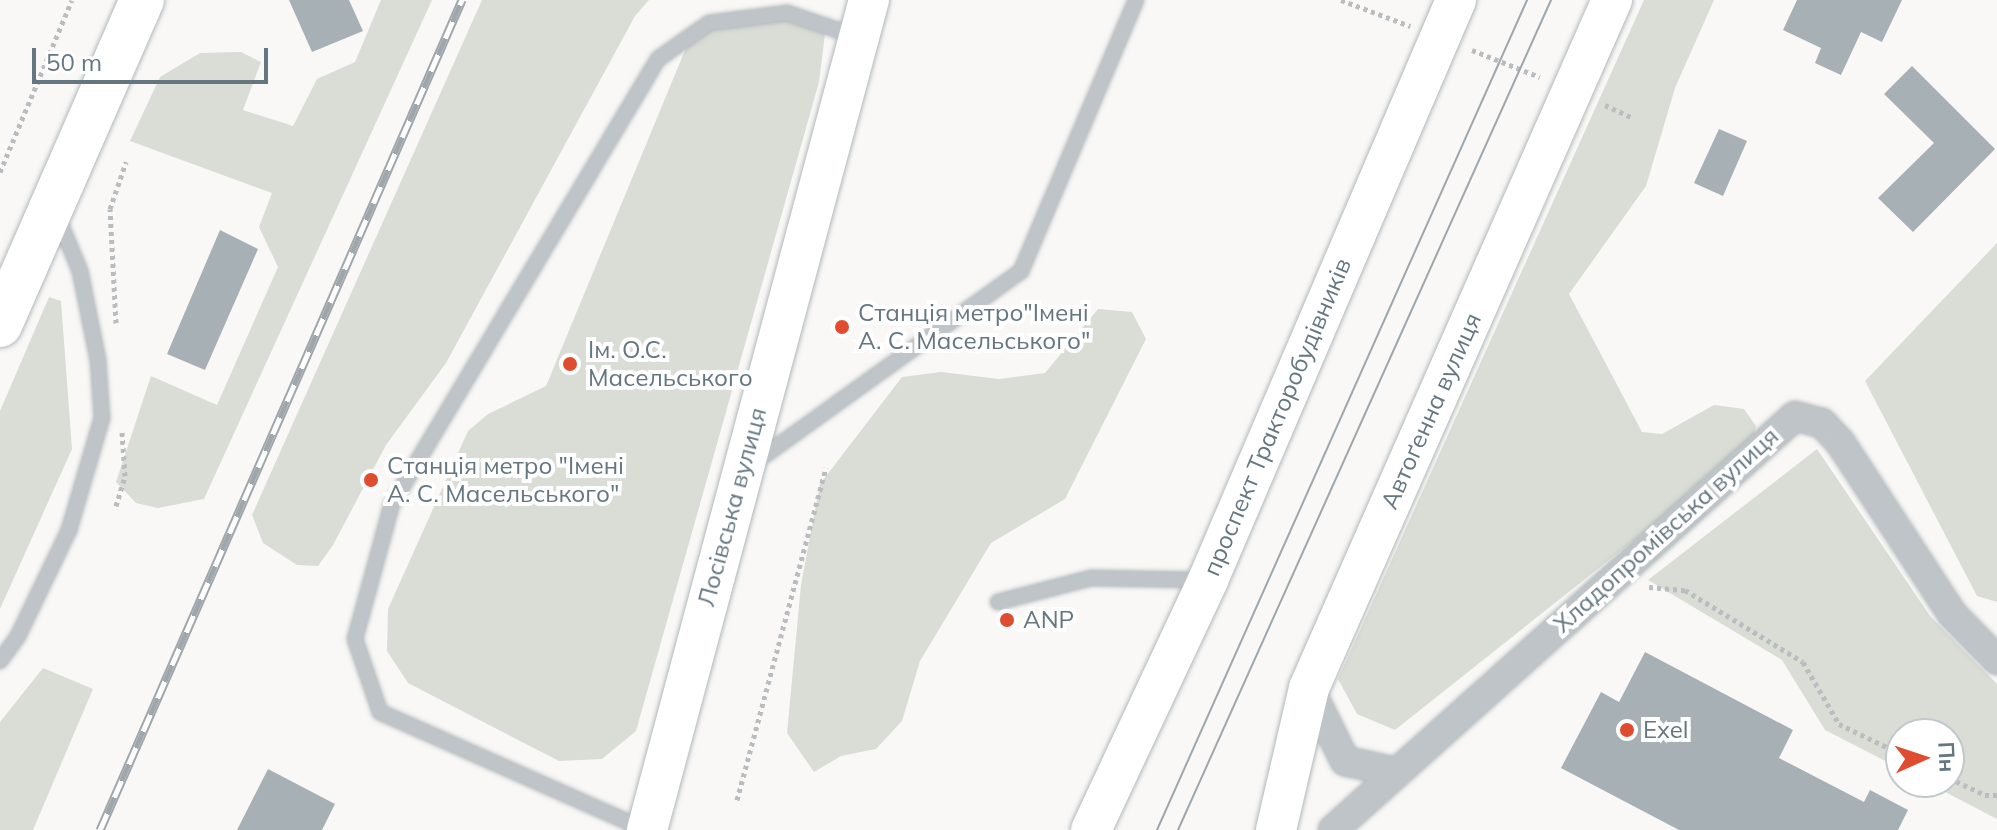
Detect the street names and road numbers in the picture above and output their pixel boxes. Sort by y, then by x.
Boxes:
street label: проспект Тракторобудівників [1197,254,1357,580]
street label: Автоґенна вулиця [1375,309,1487,513]
street label: Лосівська вулиця [692,404,772,610]
street label: Хладопромівська вулиця [1548,422,1784,638]

